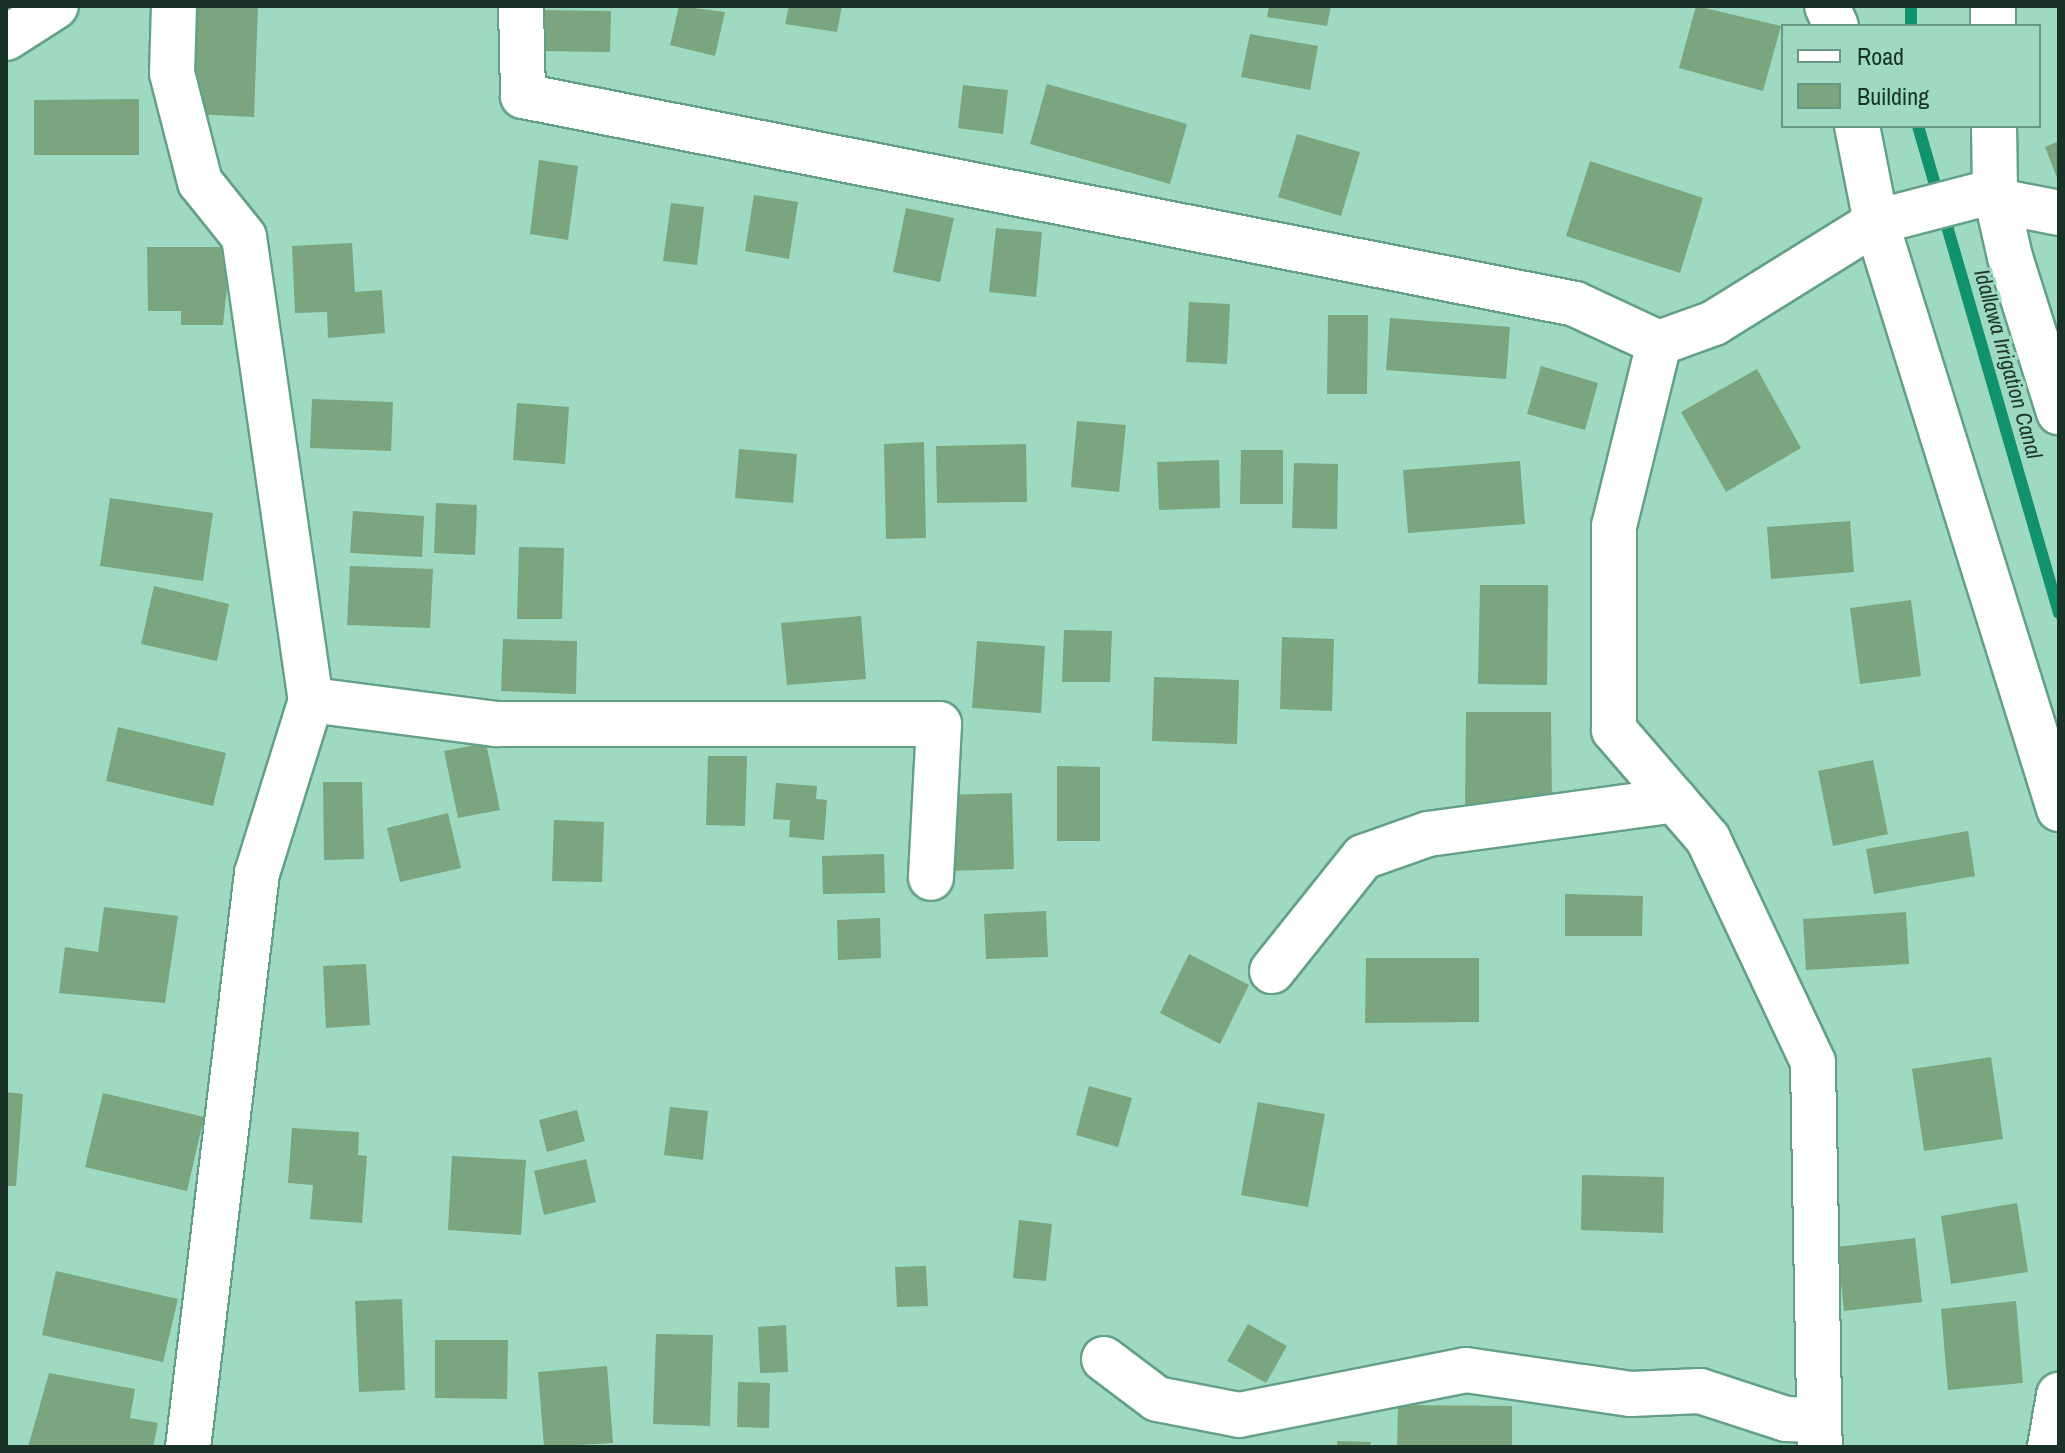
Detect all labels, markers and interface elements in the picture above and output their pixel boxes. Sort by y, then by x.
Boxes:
legend [1781,24,2041,128]
text: Road [1857,40,1904,72]
text: Building [1857,80,1929,112]
water label: Idallawa Irrigation Canal [1968,266,2048,462]

